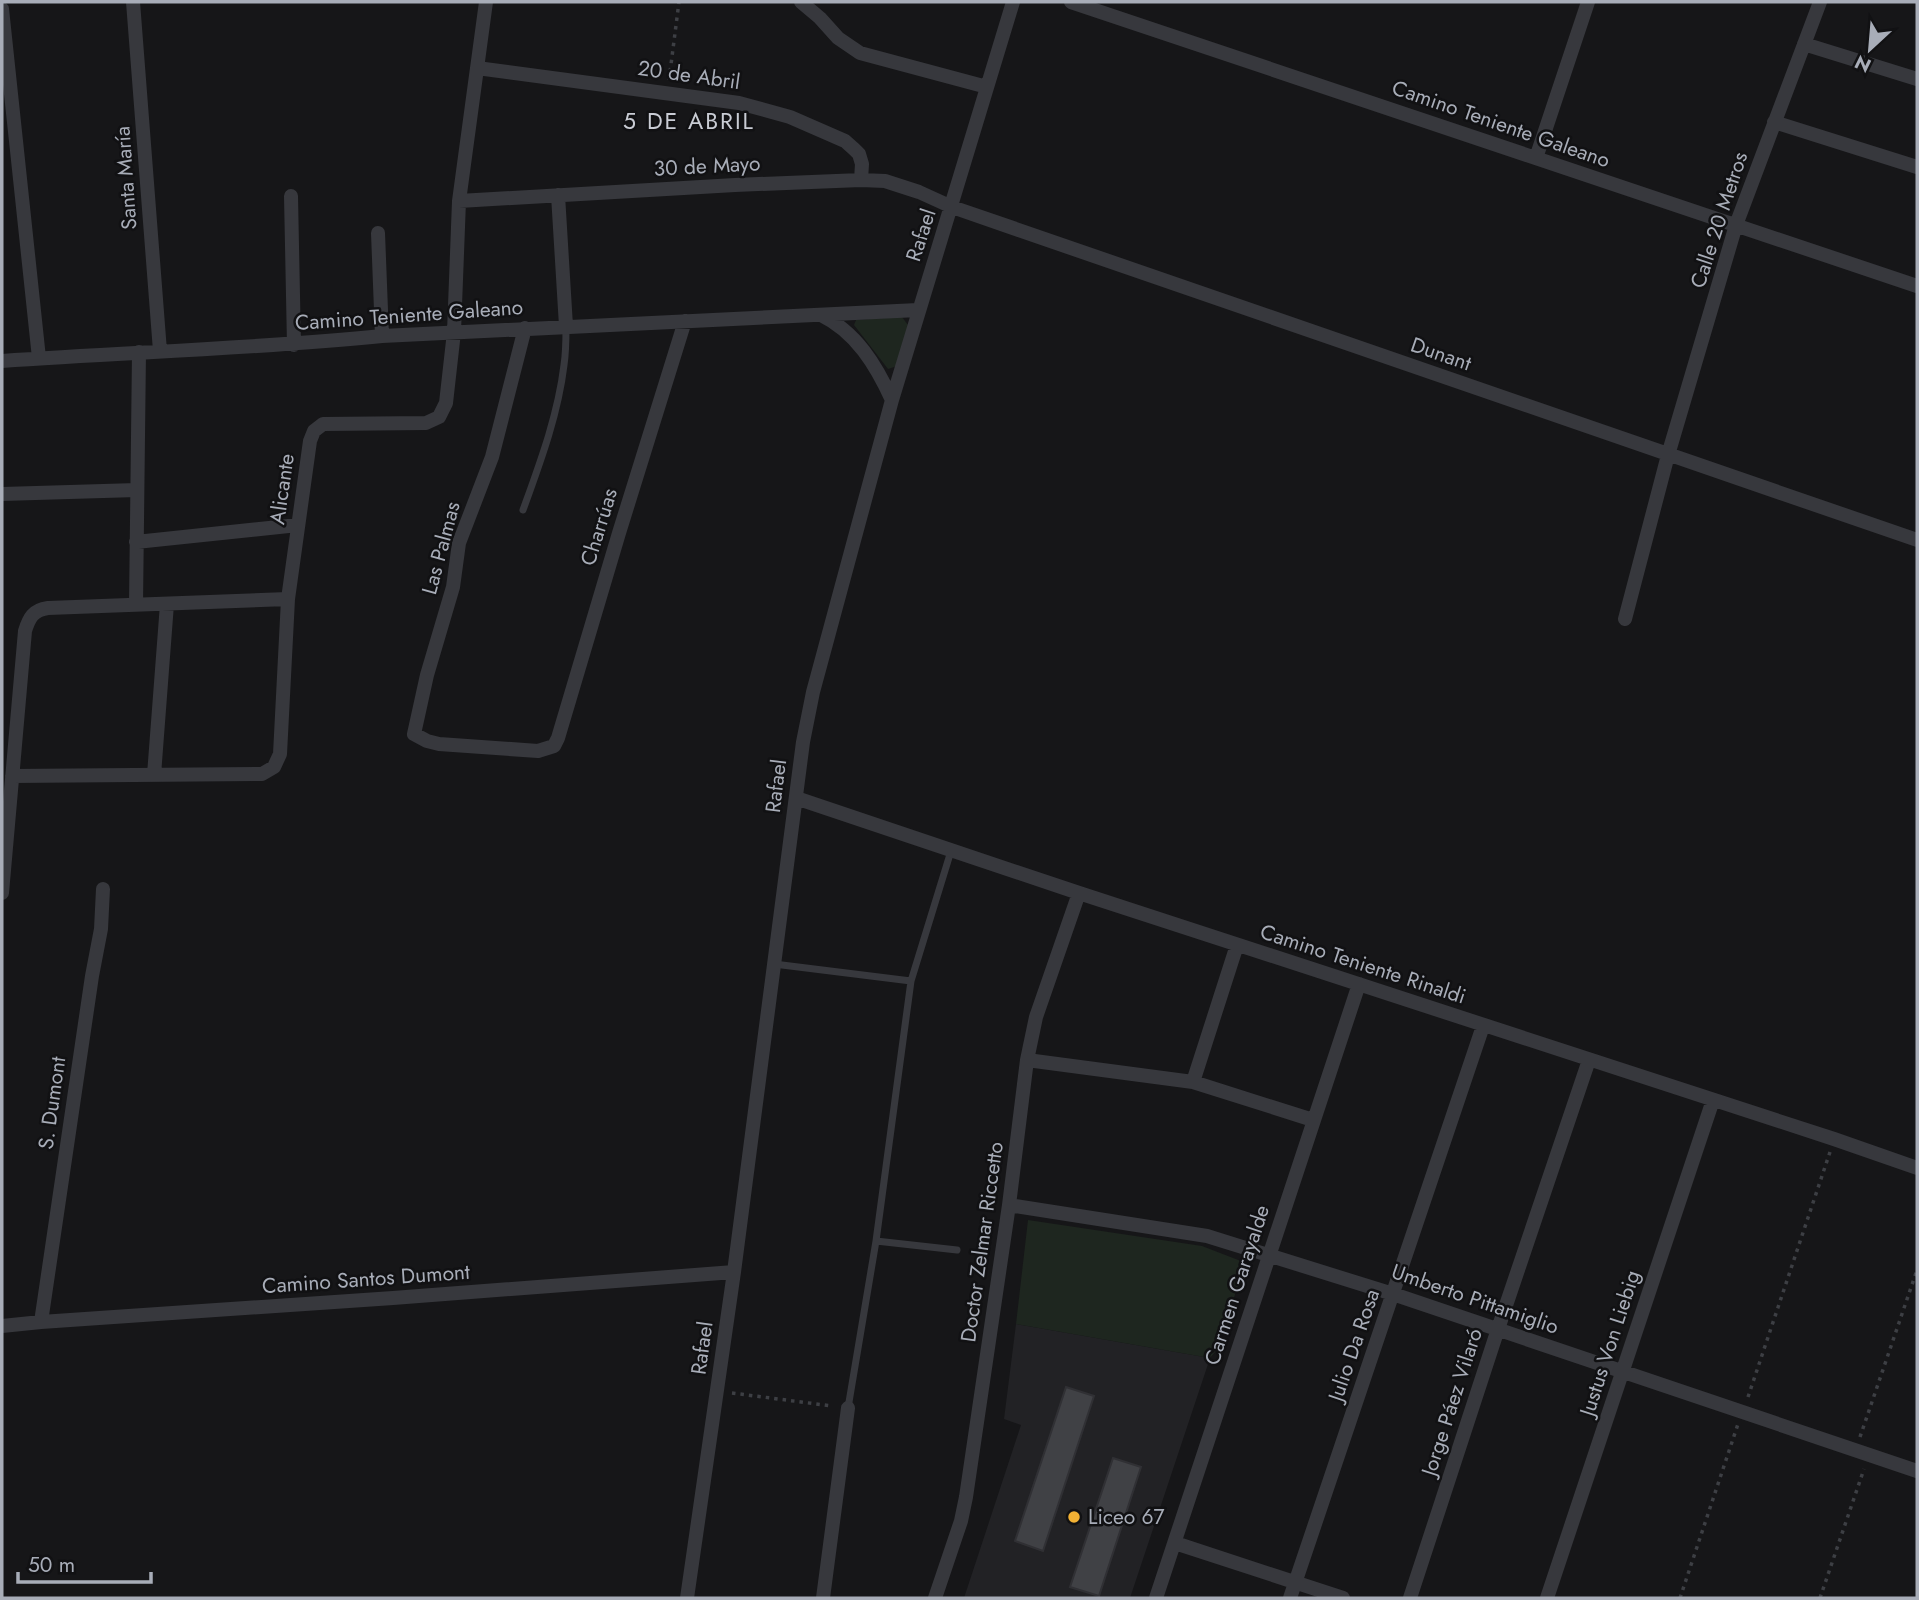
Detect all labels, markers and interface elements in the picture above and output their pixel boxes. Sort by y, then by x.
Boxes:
north arrow [1835,14,1905,84]
text: N [1850,48,1875,79]
street label: 20 de Abril [636,53,742,97]
street label: Camino Teniente Galeano [1388,73,1614,175]
district label: 5 DE ABRIL [623,104,755,138]
street label: Santa María [107,125,145,231]
street label: 30 de Mayo [653,148,761,184]
street label: Calle 20 Metros [1683,148,1755,292]
street label: Rafael [898,205,944,265]
street label: Camino Teniente Galeano [294,292,524,338]
street label: Dunant [1407,330,1475,378]
street label: Alicante [262,451,302,526]
street label: Charrúas [573,485,625,569]
street label: Las Palmas [414,498,468,598]
street label: Rafael [758,758,794,814]
street label: Camino Teniente Rinaldi [1256,917,1470,1011]
street label: S. Dumont [31,1055,73,1151]
street label: Doctor Zelmar Riccetto [953,1140,1011,1344]
street label: Carmen Garayalde [1197,1201,1277,1369]
street label: Umberto Pittamiglio [1387,1256,1563,1342]
street label: Camino Santos Dumont [261,1257,471,1301]
street label: Justus Von Liebig [1571,1266,1648,1423]
street label: Julio Da Rosa [1320,1285,1387,1408]
street label: Rafael [683,1319,721,1377]
street label: Jorge Páez Vilaró [1413,1324,1490,1482]
place label: Liceo 67 [1088,1502,1165,1532]
marker: Liceo 67 [1066,1509,1082,1525]
scale bar [18,1540,150,1584]
text: 50 m [28,1550,75,1580]

